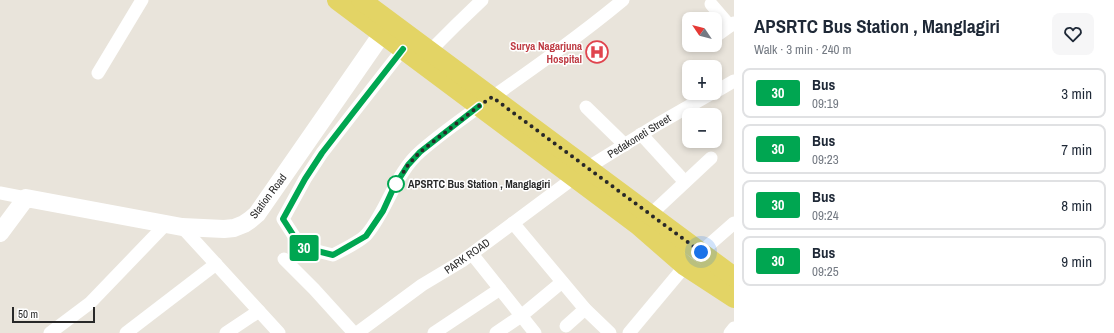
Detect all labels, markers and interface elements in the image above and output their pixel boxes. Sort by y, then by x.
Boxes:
north arrow [682,12,722,52]
map controls [682,12,722,148]
text: APSRTC Bus Station , Manglagiri [754,13,1000,39]
button: heart [1052,13,1094,55]
place label: Surya Nagarjuna Hospital [510,39,582,66]
hospital icon: Surya Nagarjuna Hospital [584,39,610,65]
text: Walk · 3 min · 240 m [754,41,851,58]
button: + [682,60,722,100]
text: Bus [812,74,835,95]
text: 3 min [1061,83,1092,104]
text: 30 [772,84,784,102]
text: 09:19 [812,95,839,112]
button: − [682,108,722,148]
street label: Pedakoneti Street [605,111,674,161]
text: Bus [812,130,835,151]
text: 7 min [1061,139,1092,160]
text: 30 [772,140,784,158]
text: 09:23 [812,151,839,168]
street label: Station Road [247,171,289,221]
marker: APSRTC Bus Station , Manglagiri [387,175,405,193]
place label: APSRTC Bus Station , Manglagiri [408,177,550,191]
text: Bus [812,186,835,207]
text: 8 min [1061,195,1092,216]
text: 30 [772,196,784,214]
text: 09:24 [812,207,839,224]
line badge: 30 [286,235,322,261]
street label: PARK ROAD [441,235,493,277]
text: 30 [298,239,310,257]
your location [691,242,711,262]
text: Bus [812,242,835,263]
text: 9 min [1061,251,1092,272]
text: 30 [772,252,784,270]
text: 09:25 [812,263,839,280]
scale bar [12,305,95,324]
text: 50 m [18,307,38,321]

